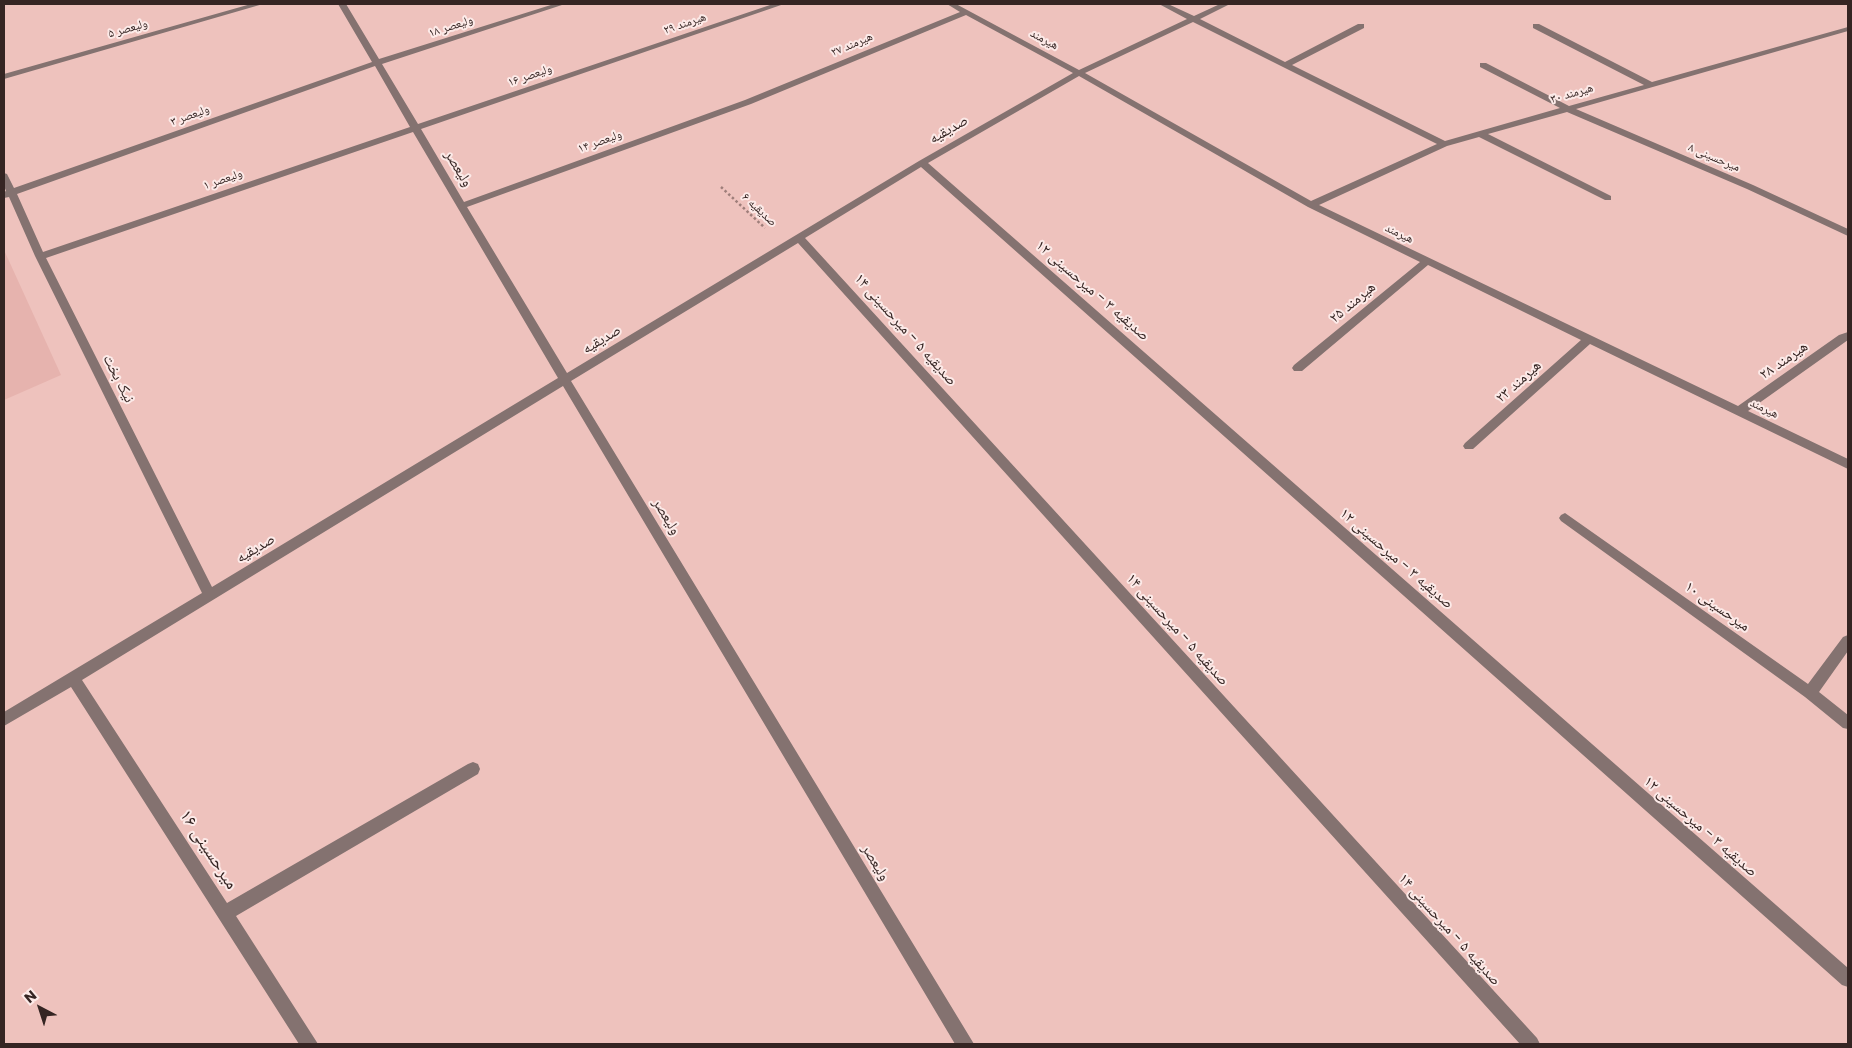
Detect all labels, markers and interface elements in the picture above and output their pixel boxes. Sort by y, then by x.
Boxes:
street label: هیرمند ۲۹ [662,10,708,38]
street label: ولیعصر ۱۸ [427,13,475,41]
street label: ولیعصر ۵ [107,17,149,41]
street label: هیرمند [1027,27,1061,53]
street label: هیرمند ۲۷ [829,30,875,60]
street label: ولیعصر ۱۶ [506,62,554,90]
street label: هیرمند ۳۰ [1549,81,1595,107]
street label: ولیعصر ۳ [169,102,211,130]
street label: صدیقیه [926,112,972,148]
street label: ولیعصر ۱۴ [576,127,624,157]
street label: میرحسینی ۸ [1686,141,1742,175]
street label: ولیعصر [440,147,476,191]
street label: ولیعصر ۱ [202,167,244,193]
street label: صدیقیه ۶ [739,190,779,230]
street label: هیرمند [1382,221,1416,247]
street label: صدیقیه ۳ - میرحسینی ۱۲ [1032,237,1152,345]
street label: صدیقیه ۵ - میرحسینی ۱۴ [850,270,960,390]
street label: هیرمند ۲۵ [1326,278,1380,328]
street label: صدیقیه [579,321,625,359]
street label: هیرمند ۲۸ [1756,338,1812,384]
street label: نیک بخت [98,352,138,406]
street label: هیرمند ۲۳ [1493,357,1545,407]
street label: هیرمند [1747,396,1781,422]
street label: ولیعصر [648,495,684,539]
street label: صدیقیه ۳ - میرحسینی ۱۲ [1336,505,1456,613]
street label: صدیقیه [233,530,279,568]
street label: صدیقیه ۵ - میرحسینی ۱۴ [1122,570,1232,690]
street label: میرحسینی ۱۰ [1681,578,1753,636]
street label: صدیقیه ۳ - میرحسینی ۱۲ [1640,773,1760,881]
street label: میرحسینی ۱۶ [174,806,242,894]
street label: ولیعصر [857,841,893,885]
street label: صدیقیه ۵ - میرحسینی ۱۴ [1394,870,1504,990]
north arrow [15,983,65,1033]
text: N [20,985,41,1008]

